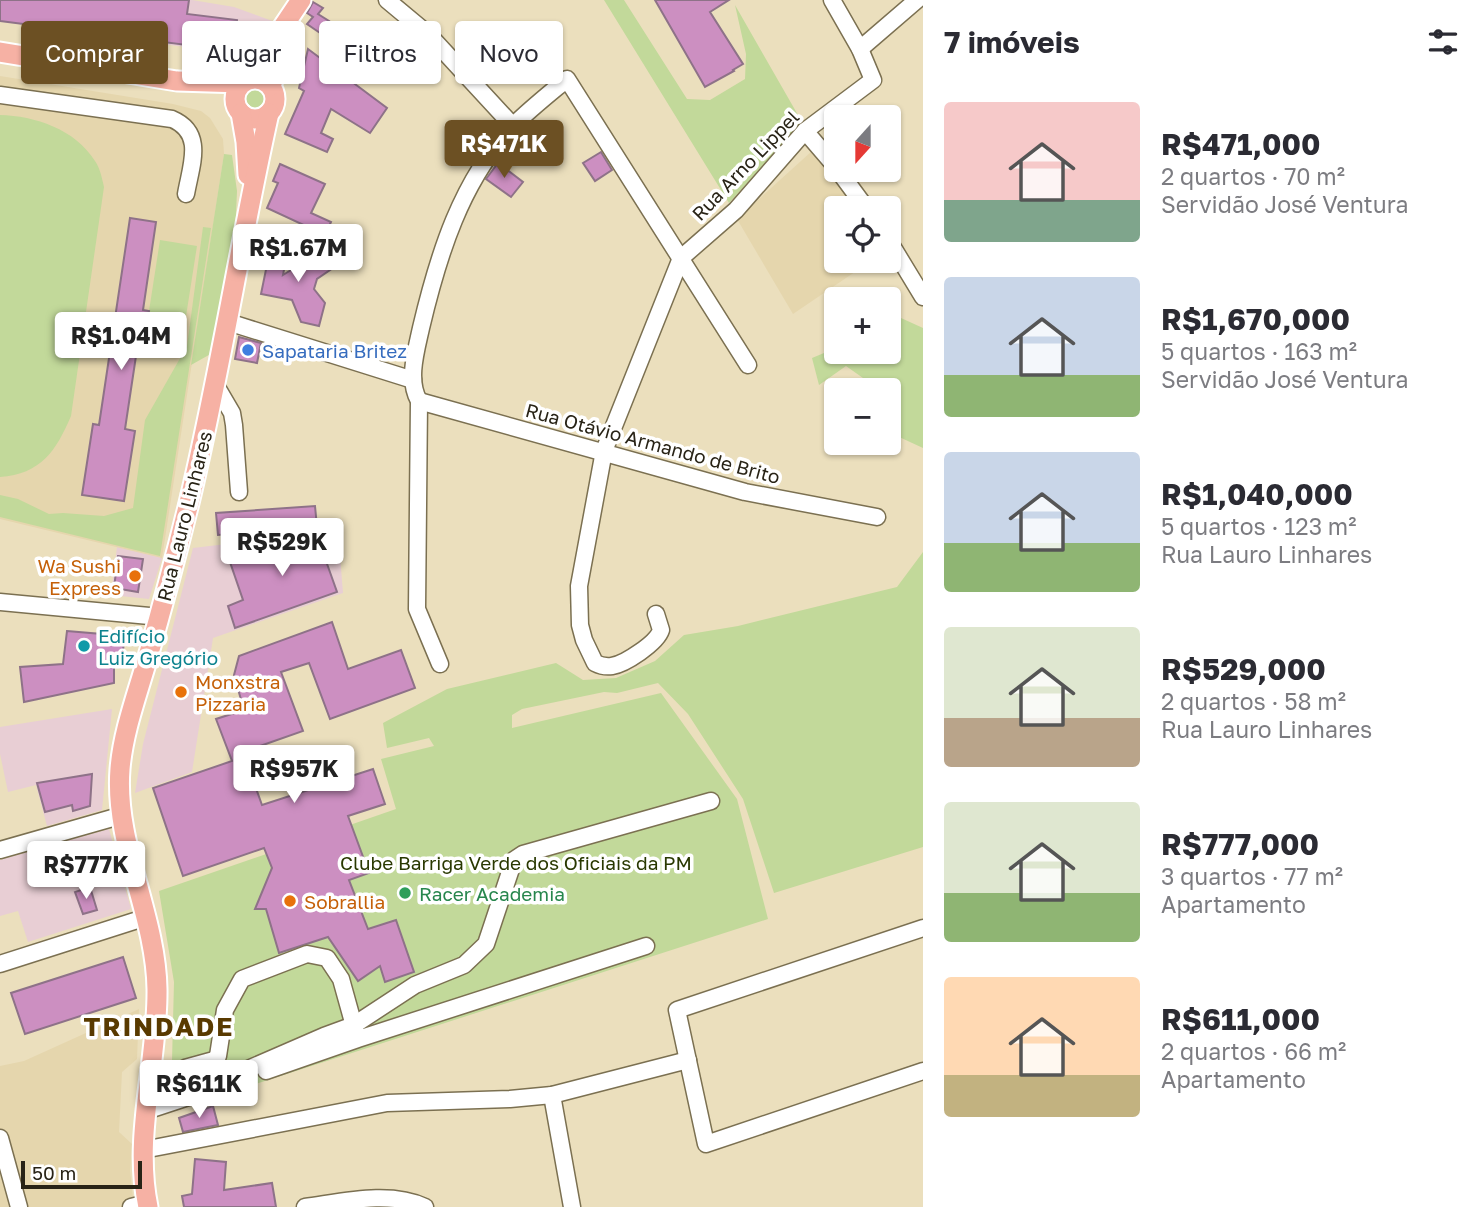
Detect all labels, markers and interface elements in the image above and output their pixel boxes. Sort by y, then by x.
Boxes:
chip: Comprar [21,21,168,84]
chip: Alugar [182,21,305,84]
chip: Filtros [319,21,441,84]
chip: Novo [455,21,563,84]
icon: filters [1424,23,1462,61]
text: 7 imóveis [944,24,1080,60]
street label: Rua Arno Lippel [687,105,803,225]
north arrow [824,105,901,182]
map controls [824,105,901,455]
pin: R$471K [447,120,561,180]
text: R$471,000 [1161,126,1321,162]
text: R$471K [461,129,547,157]
icon: home [1000,130,1084,214]
text: 2 quartos · 70 m² [1161,162,1345,190]
text: Servidão José Ventura [1161,190,1408,218]
button: locate [824,196,901,273]
pin: R$1.67M [233,224,363,284]
text: R$1.67M [249,233,347,261]
button: + [824,287,901,364]
text: R$1,670,000 [1161,301,1350,337]
icon: home [1000,305,1084,389]
pin: R$1.04M [56,312,186,372]
text: R$1.04M [71,321,171,349]
text: 5 quartos · 163 m² [1161,337,1357,365]
place label: Sapataria Britez [262,339,407,362]
marker: Sapataria Britez [240,342,256,358]
text: Servidão José Ventura [1161,365,1408,393]
button: − [824,378,901,455]
street label: Rua Otávio Armando de Brito [523,398,783,488]
street label: Rua Lauro Linhares [152,429,216,603]
text: R$1,040,000 [1161,476,1353,512]
icon: home [1000,480,1084,564]
text: 5 quartos · 123 m² [1161,512,1357,540]
pin: R$529K [225,518,339,578]
text: R$529K [237,527,327,555]
text: Rua Lauro Linhares [1161,540,1372,568]
place label: Wa Sushi Express [38,554,121,599]
marker: Wa Sushi Express [127,568,143,584]
place label: Edifício Luiz Gregório [98,624,218,669]
marker: Edifício Luiz Gregório [76,638,92,654]
text: R$529,000 [1161,651,1326,687]
icon: home [1000,655,1084,739]
place label: Monxstra Pizzaria [195,670,281,715]
marker: Monxstra Pizzaria [173,684,189,700]
text: 2 quartos · 58 m² [1161,687,1346,715]
text: Rua Lauro Linhares [1161,715,1372,743]
pin: R$957K [237,746,351,805]
text: R$957K [249,754,339,782]
text: R$777,000 [1161,826,1319,862]
icon: home [1000,830,1084,914]
pin: R$777K [29,842,143,901]
text: R$777K [43,850,129,878]
park label: Clube Barriga Verde dos Oficiais da PM [340,851,692,874]
text: 3 quartos · 77 m² [1161,862,1343,890]
place label: Racer Academia [419,882,565,905]
marker: Racer Academia [397,885,413,901]
place label: Sobrallia [304,890,385,913]
text: Apartamento [1161,890,1306,918]
marker: Sobrallia [282,893,298,909]
text: R$611,000 [1161,1001,1320,1037]
icon: home [1000,1005,1084,1089]
district label: TRINDADE [84,1011,234,1042]
text: 2 quartos · 66 m² [1161,1037,1346,1065]
pin: R$611K [142,1060,256,1120]
text: Apartamento [1161,1065,1306,1093]
text: R$611K [156,1069,242,1097]
scale bar [21,1158,142,1190]
text: 50 m [32,1161,76,1184]

